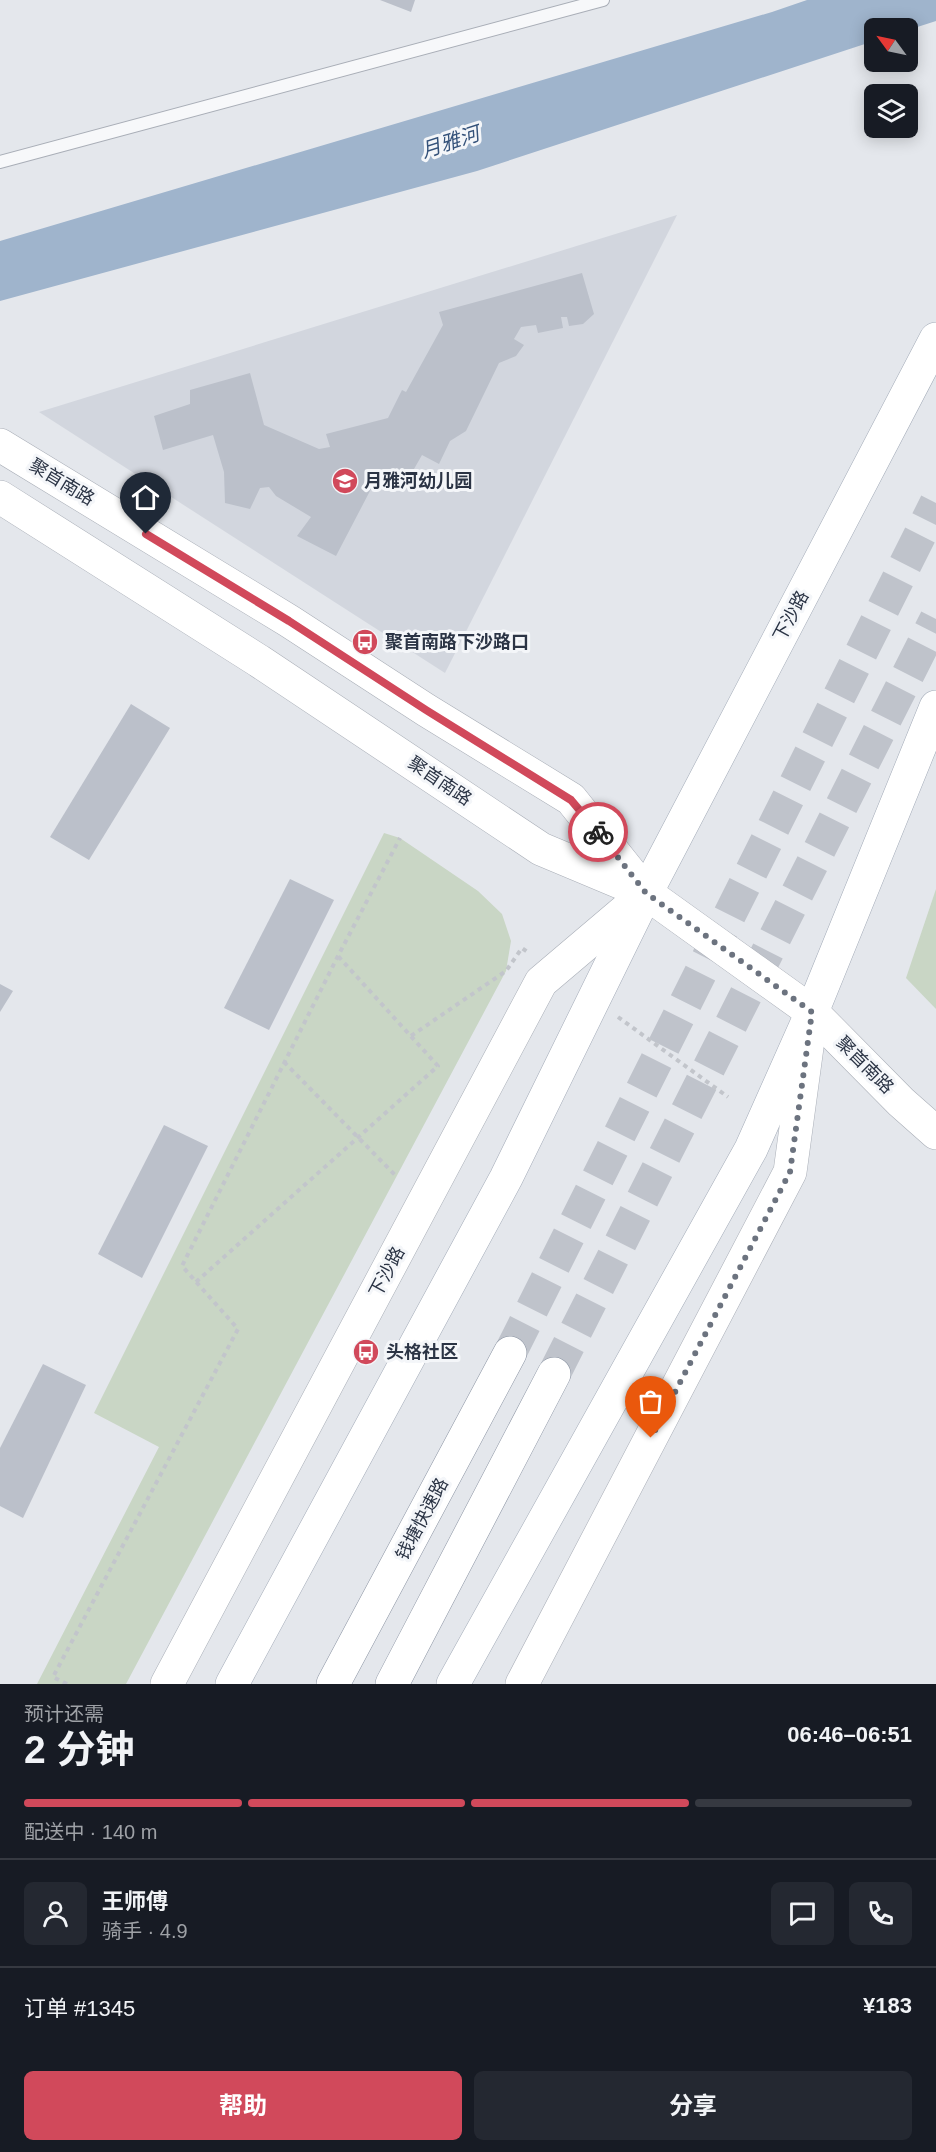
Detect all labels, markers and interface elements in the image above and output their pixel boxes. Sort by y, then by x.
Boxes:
north arrow [864,18,918,72]
map controls [864,18,918,138]
button: layers [864,84,918,138]
water label: 月雅河 [418,121,486,162]
street label: 聚首南路 [26,455,98,509]
school or university icon: 月雅河幼儿园 [330,466,360,496]
place label: 月雅河幼儿园 [364,471,472,491]
pin [120,472,171,534]
icon: home [129,481,162,514]
street label: 下沙路 [769,587,813,645]
bus stop icon: 聚首南路下沙路口 [350,627,380,657]
place label: 聚首南路下沙路口 [385,632,529,652]
street label: 聚首南路 [405,753,475,809]
courier [568,802,628,862]
icon: bike [582,816,615,849]
street label: 聚首南路 [832,1032,898,1098]
street label: 下沙路 [365,1243,409,1301]
bus stop icon: 头格社区 [351,1337,381,1367]
place label: 头格社区 [386,1342,458,1362]
pin [625,1376,676,1438]
icon: bag [634,1385,667,1418]
street label: 钱塘快速路 [392,1475,452,1563]
text: 预计还需 [24,1703,104,1725]
text: 06:46–06:51 [787,1722,912,1747]
text: 2 分钟 [24,1728,135,1771]
text: 配送中 · 140 m [24,1821,157,1843]
button: person [24,1882,87,1945]
button: chat [771,1882,834,1945]
button: phone [849,1882,912,1945]
text: 王师傅 [102,1889,168,1914]
text: 骑手 · 4.9 [102,1920,188,1942]
text: ¥183 [863,1993,912,2018]
text: 订单 #1345 [24,1996,135,2021]
button: 帮助 [24,2071,462,2140]
button: 分享 [474,2071,912,2140]

